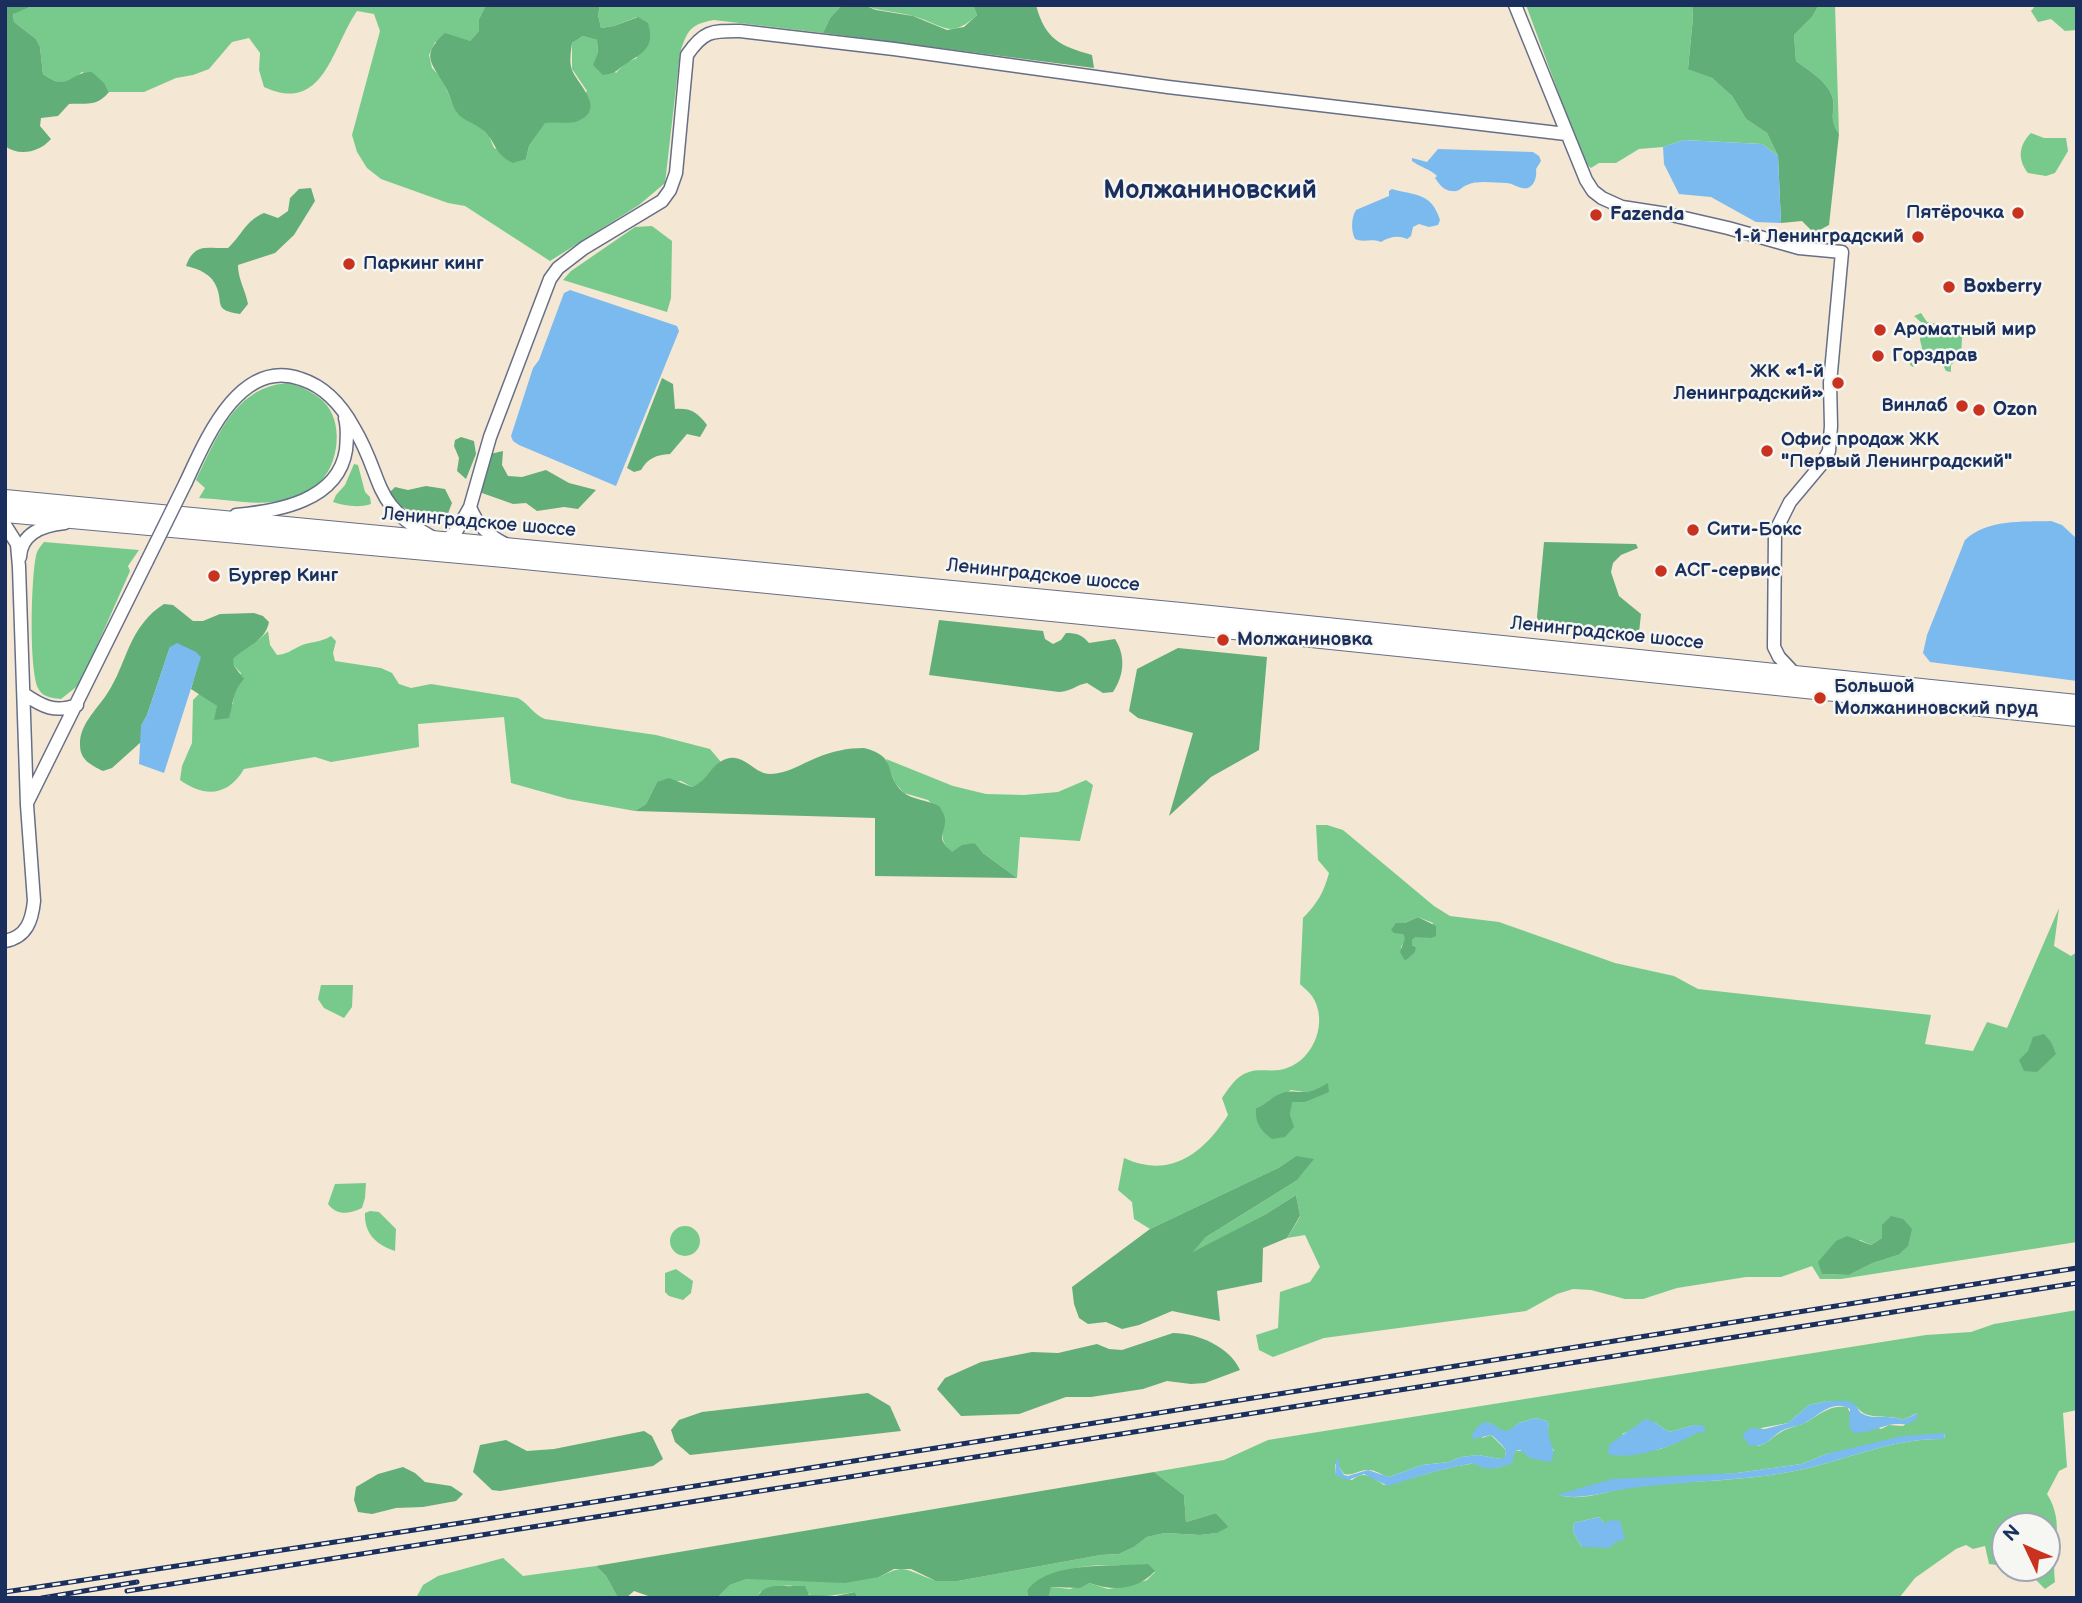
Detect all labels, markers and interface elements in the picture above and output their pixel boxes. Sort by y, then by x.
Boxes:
district label: Молжаниновский [1103,175,1317,207]
place label: Пятёрочка [1906,202,2004,224]
place label: Fazenda [1610,204,1684,226]
marker: Пятёрочка [2010,205,2026,221]
marker: Fazenda [1588,207,1604,223]
place label: 1-й Ленинградский [1734,226,1904,248]
marker: 1-й Ленинградский [1910,229,1926,245]
place label: Паркинг кинг [363,253,484,275]
marker: Паркинг кинг [341,256,357,272]
place label: Boxberry [1963,276,2042,298]
marker: Boxberry [1941,279,1957,295]
place label: Ароматный мир [1894,319,2036,341]
marker: Ароматный мир [1872,322,1888,338]
place label: Горздрав [1892,345,1977,367]
marker: Горздрав [1870,348,1886,364]
place label: ЖК «1-й Ленинградский» [1674,361,1824,405]
marker: ЖК «1-й Ленинградский» [1830,375,1846,391]
place label: Винлаб [1881,395,1948,417]
marker: Винлаб [1954,398,1970,414]
place label: Ozon [1993,399,2037,421]
marker: Ozon [1971,402,1987,418]
place label: Офис продаж ЖК "Первый Ленинградский" [1781,429,2012,473]
marker: Офис продаж ЖК "Первый Ленинградский" [1759,443,1775,459]
street label: Ленинградское шоссе [381,503,577,543]
place label: Сити-Бокс [1707,519,1802,541]
marker: Сити-Бокс [1685,522,1701,538]
street label: Ленинградское шоссе [945,555,1141,597]
place label: АСГ-сервис [1675,560,1781,582]
marker: АСГ-сервис [1653,563,1669,579]
place label: Бургер Кинг [228,565,338,587]
marker: Бургер Кинг [206,568,222,584]
street label: Ленинградское шоссе [1509,613,1705,655]
place label: Молжаниновка [1237,629,1373,651]
marker: Молжаниновка [1215,632,1231,648]
place label: Большой Молжаниновский пруд [1834,676,2038,720]
marker: Большой Молжаниновский пруд [1812,690,1828,706]
north arrow [1991,1512,2061,1582]
text: N [1999,1520,2025,1547]

